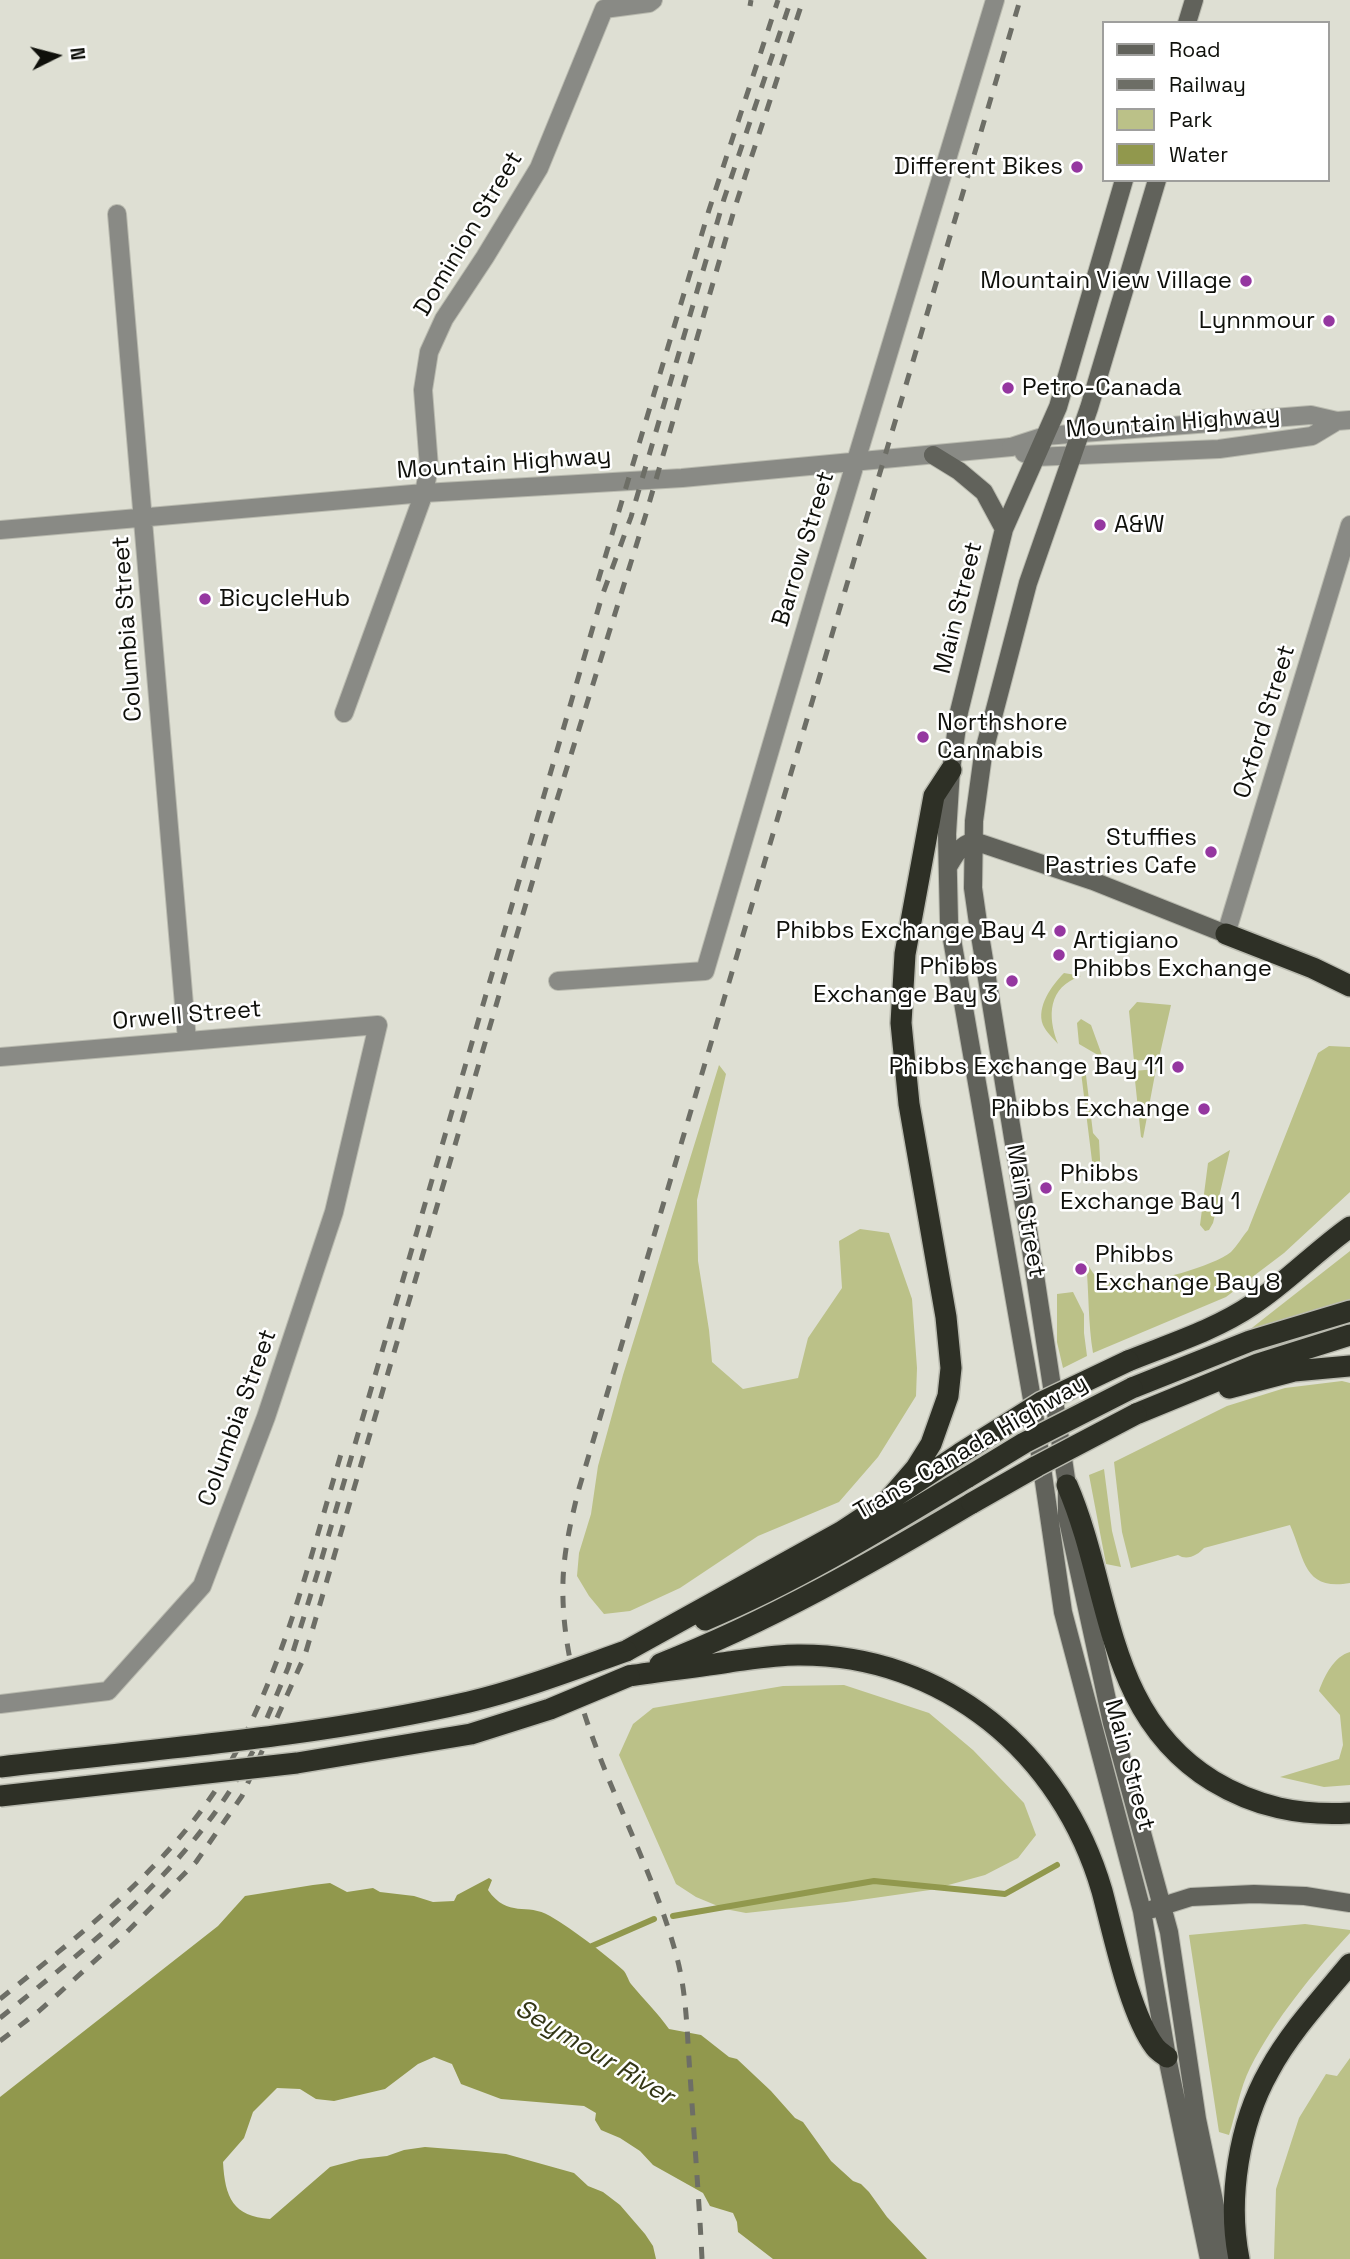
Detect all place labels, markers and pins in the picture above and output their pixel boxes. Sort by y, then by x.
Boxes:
place label: Different Bikes [894,153,1063,181]
marker: Different Bikes [1069,159,1085,175]
place label: Mountain View Village [980,267,1232,295]
marker: Mountain View Village [1238,273,1254,289]
place label: Lynnmour [1199,307,1315,335]
marker: Lynnmour [1321,313,1337,329]
place label: Petro-Canada [1022,374,1182,402]
marker: Petro-Canada [1000,380,1016,396]
place label: A&W [1114,511,1165,539]
marker: A&W [1092,517,1108,533]
place label: BicycleHub [219,585,350,613]
marker: BicycleHub [197,591,213,607]
place label: Northshore Cannabis [937,709,1068,765]
marker: Northshore Cannabis [915,729,931,745]
place label: Stuffies Pastries Cafe [1045,824,1197,880]
marker: Stuffies Pastries Cafe [1203,844,1219,860]
place label: Phibbs Exchange Bay 4 [776,917,1046,945]
marker: Phibbs Exchange Bay 4 [1052,923,1068,939]
place label: Artigiano Phibbs Exchange [1073,927,1272,983]
marker: Artigiano Phibbs Exchange [1051,947,1067,963]
place label: Phibbs Exchange Bay 3 [813,953,998,1009]
marker: Phibbs Exchange Bay 3 [1004,973,1020,989]
place label: Phibbs Exchange Bay 11 [889,1053,1164,1081]
marker: Phibbs Exchange Bay 11 [1170,1059,1186,1075]
place label: Phibbs Exchange [991,1095,1190,1123]
marker: Phibbs Exchange [1196,1101,1212,1117]
place label: Phibbs Exchange Bay 1 [1060,1160,1241,1216]
marker: Phibbs Exchange Bay 1 [1038,1180,1054,1196]
place label: Phibbs Exchange Bay 8 [1095,1241,1280,1297]
marker: Phibbs Exchange Bay 8 [1073,1261,1089,1277]

